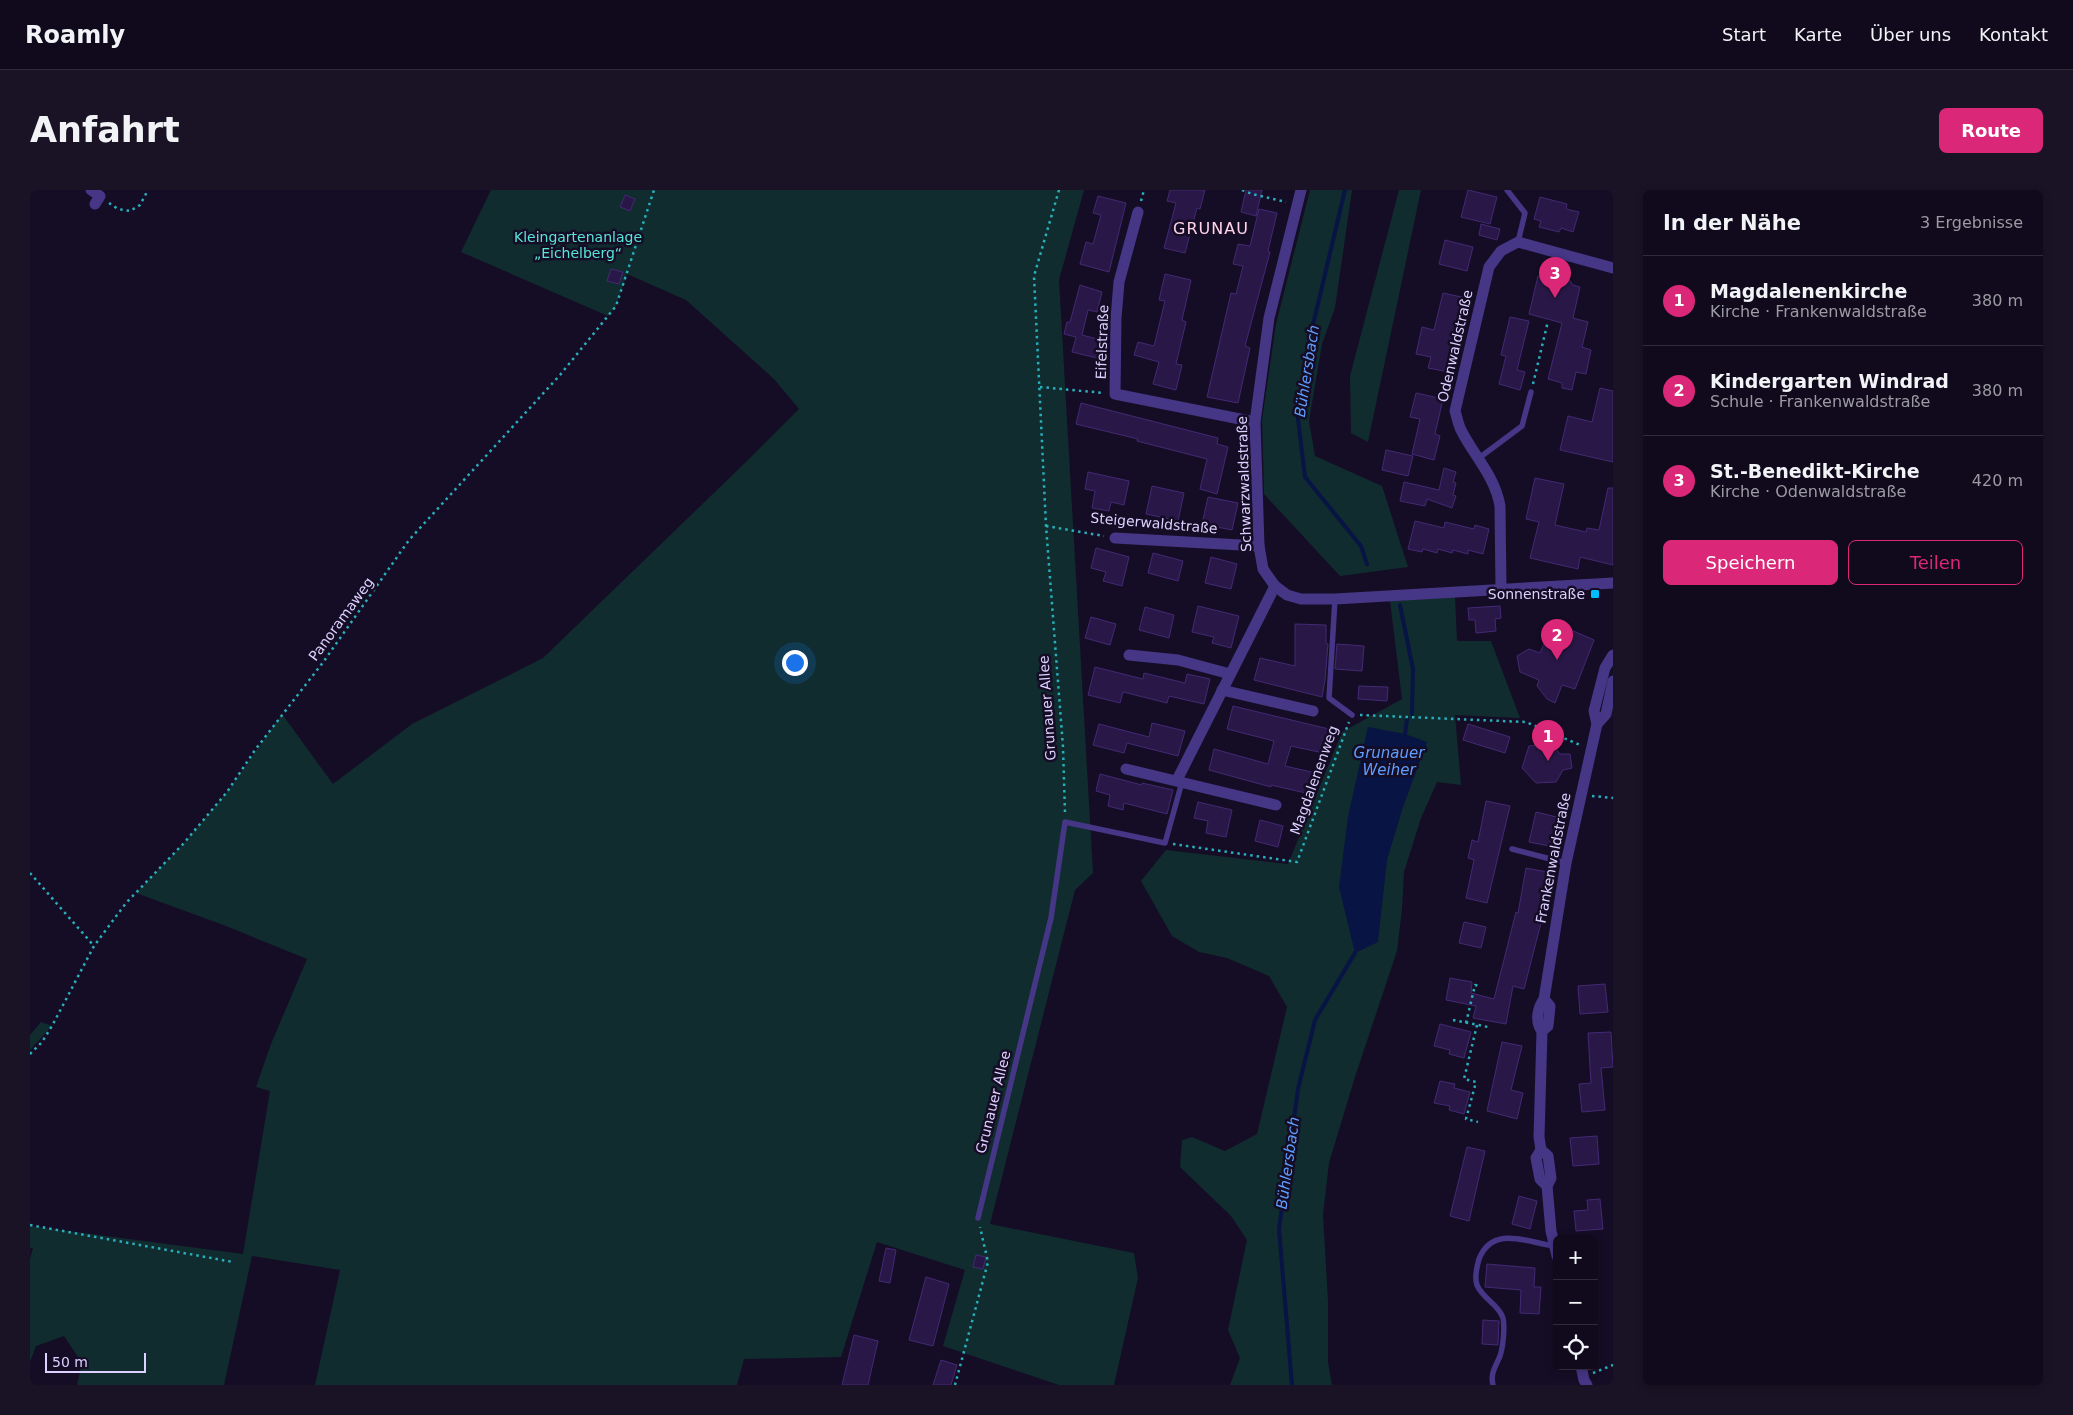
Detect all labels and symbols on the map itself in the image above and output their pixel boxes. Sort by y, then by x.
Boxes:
district label: GRUNAU [1173,219,1249,238]
park label: Kleingartenanlage „Eichelberg“ [514,229,642,261]
pin: 3 [1539,257,1571,298]
street label: Odenwaldstraße [1434,288,1476,404]
street label: Eifelstraße [1093,304,1111,380]
water label: Bühlersbach [1291,324,1323,418]
street label: Schwarzwaldstraße [1234,416,1254,552]
street label: Steigerwaldstraße [1090,509,1218,537]
street label: Panoramaweg [305,574,377,664]
place label: Sonnenstraße [1488,586,1585,602]
marker: Sonnenstraße [1589,588,1601,600]
pin: 2 [1541,619,1573,660]
your location [782,650,808,676]
street label: Grunauer Allee [1035,655,1059,761]
pin: 1 [1532,720,1564,761]
street label: Magdalenenweg [1287,723,1341,837]
water label: Grunauer Weiher [1354,744,1425,779]
street label: Frankenwaldstraße [1532,791,1574,925]
street label: Grunauer Allee [973,1049,1013,1155]
water label: Bühlersbach [1273,1116,1303,1210]
scale bar [45,1350,146,1373]

